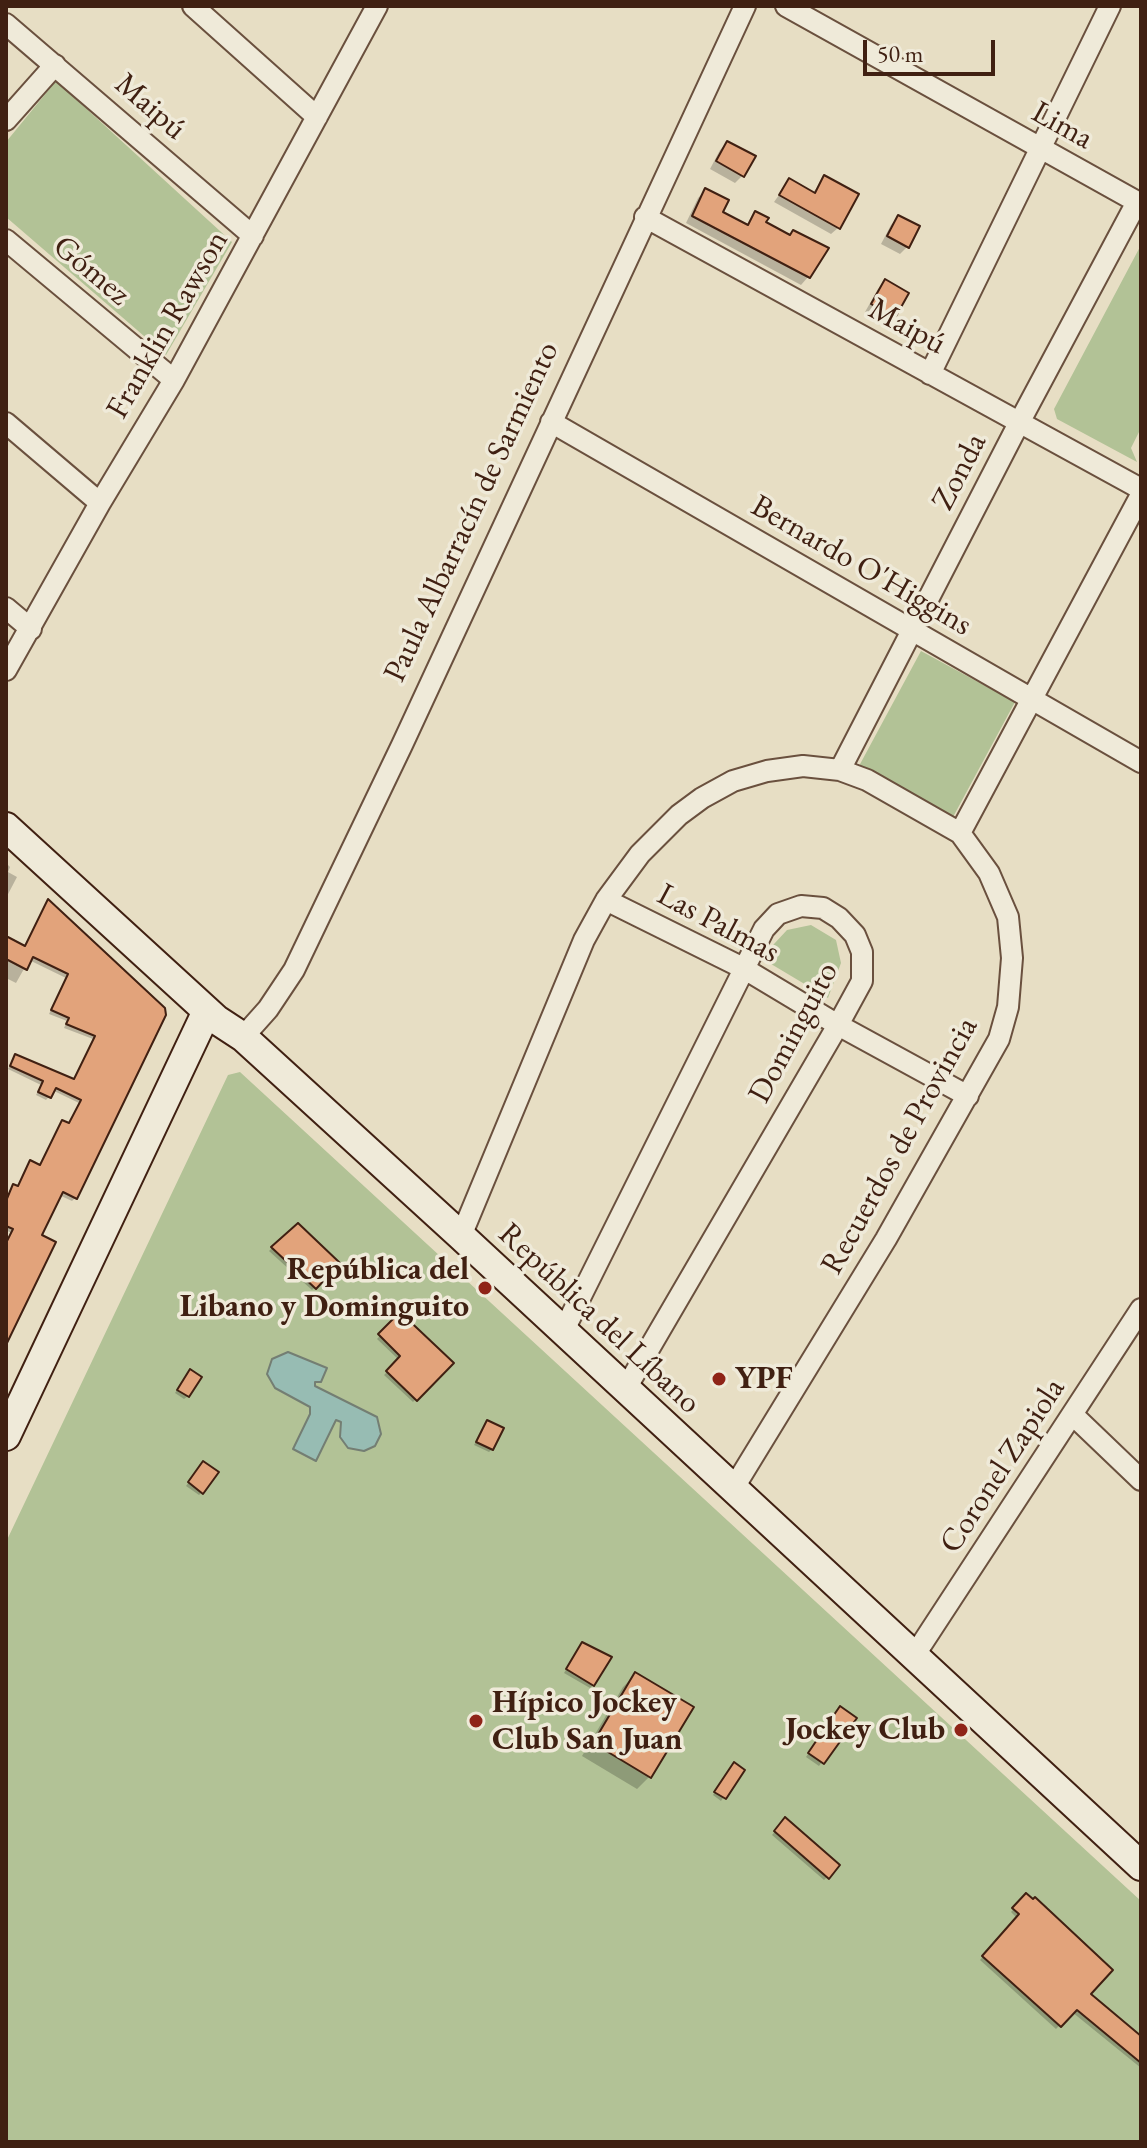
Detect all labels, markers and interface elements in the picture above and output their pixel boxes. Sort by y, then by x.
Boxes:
scale bar [867,24,999,74]
text: 50 m [877,38,924,69]
street label: Maipú [106,66,194,148]
street label: Lima [1025,94,1099,158]
street label: Franklin Rawson [99,224,237,426]
street label: Gómez [45,228,137,314]
street label: Maipú [862,290,952,364]
street label: Paula Albarracín de Sarmiento [376,336,568,688]
street label: Zonda [925,427,995,517]
street label: Bernardo O'Higgins [744,487,978,645]
street label: Las Palmas [650,876,786,972]
street label: Dominguito [741,956,847,1110]
street label: Recuerdos de Provincia [813,1011,987,1281]
street label: República del Líbano [490,1215,708,1423]
place label: República del Libano y Dominguito [180,1251,469,1326]
marker: República del Libano y Dominguito [476,1279,494,1297]
place label: YPF [735,1360,793,1398]
marker: YPF [710,1370,728,1388]
street label: Coronel Zapiola [932,1371,1074,1561]
place label: Hípico Jockey Club San Juan [492,1684,682,1759]
place label: Jockey Club [785,1711,945,1749]
marker: Hípico Jockey Club San Juan [467,1712,485,1730]
marker: Jockey Club [952,1721,970,1739]

